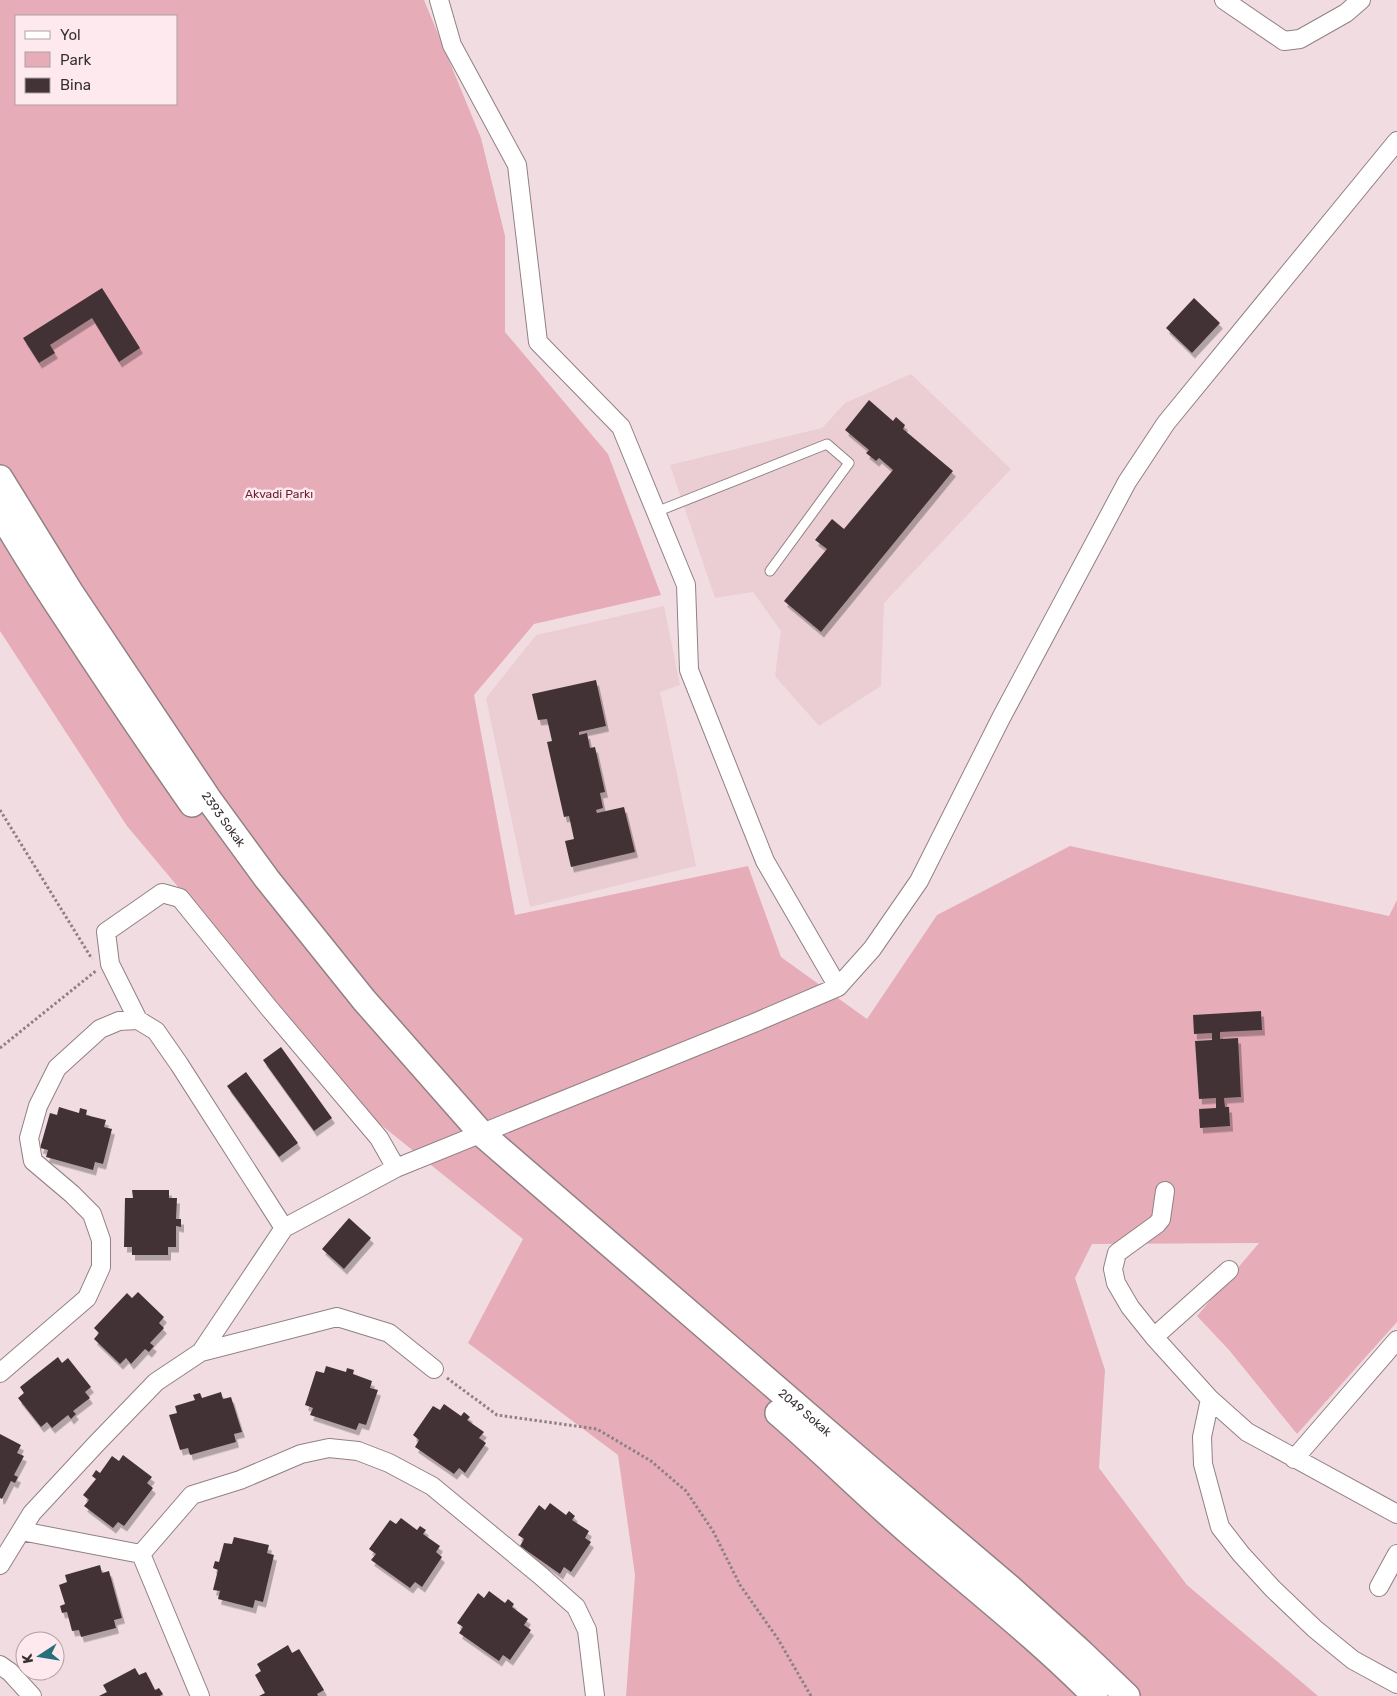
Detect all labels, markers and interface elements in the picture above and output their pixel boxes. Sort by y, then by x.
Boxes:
legend [15,15,178,105]
text: Yol [60,26,81,44]
text: Park [60,51,91,69]
text: Bina [60,76,91,94]
park label: Akvadi Parkı [245,487,313,501]
street label: 2393 Sokak [199,789,249,850]
street label: 2049 Sokak [776,1386,835,1440]
north arrow [15,1631,65,1681]
text: K [18,1652,37,1665]

